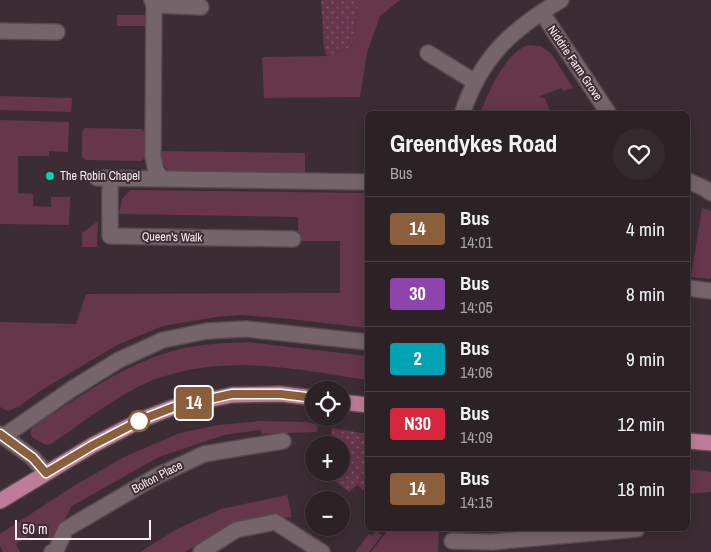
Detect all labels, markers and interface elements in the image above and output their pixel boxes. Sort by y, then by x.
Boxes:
street label: Niddrie Farm Grove [544,22,606,104]
text: Greendykes Road [390,127,557,159]
button: heart [613,128,665,180]
text: Bus [390,162,413,184]
place label: The Robin Chapel [60,168,140,184]
marker: The Robin Chapel [44,170,56,182]
text: Bus [460,205,489,231]
text: 14 [409,216,426,241]
text: 4 min [626,216,665,242]
street label: Queen's Walk [142,228,203,246]
text: 14:01 [460,231,493,253]
text: Bus [460,270,489,296]
text: 30 [409,281,426,306]
text: 8 min [626,281,665,307]
text: 14:05 [460,296,493,318]
text: Bus [460,335,489,361]
text: 2 [413,346,422,371]
text: 9 min [626,346,665,372]
text: 14:06 [460,361,493,383]
map controls [305,381,350,536]
button: locate [305,381,350,426]
line badge: 14 [172,387,216,419]
text: 14 [186,390,202,415]
text: Bus [460,400,489,426]
unlabelled marker [128,410,150,432]
text: N30 [404,411,431,436]
text: 12 min [617,411,665,437]
text: 14:09 [460,426,493,448]
button: + [305,436,350,481]
street label: Bolton Place [129,457,185,497]
text: Bus [460,465,489,491]
text: 14 [409,476,426,501]
text: 18 min [617,476,665,502]
button: − [305,491,350,536]
text: 14:15 [460,491,493,513]
scale bar [15,517,151,540]
text: 50 m [22,520,48,538]

